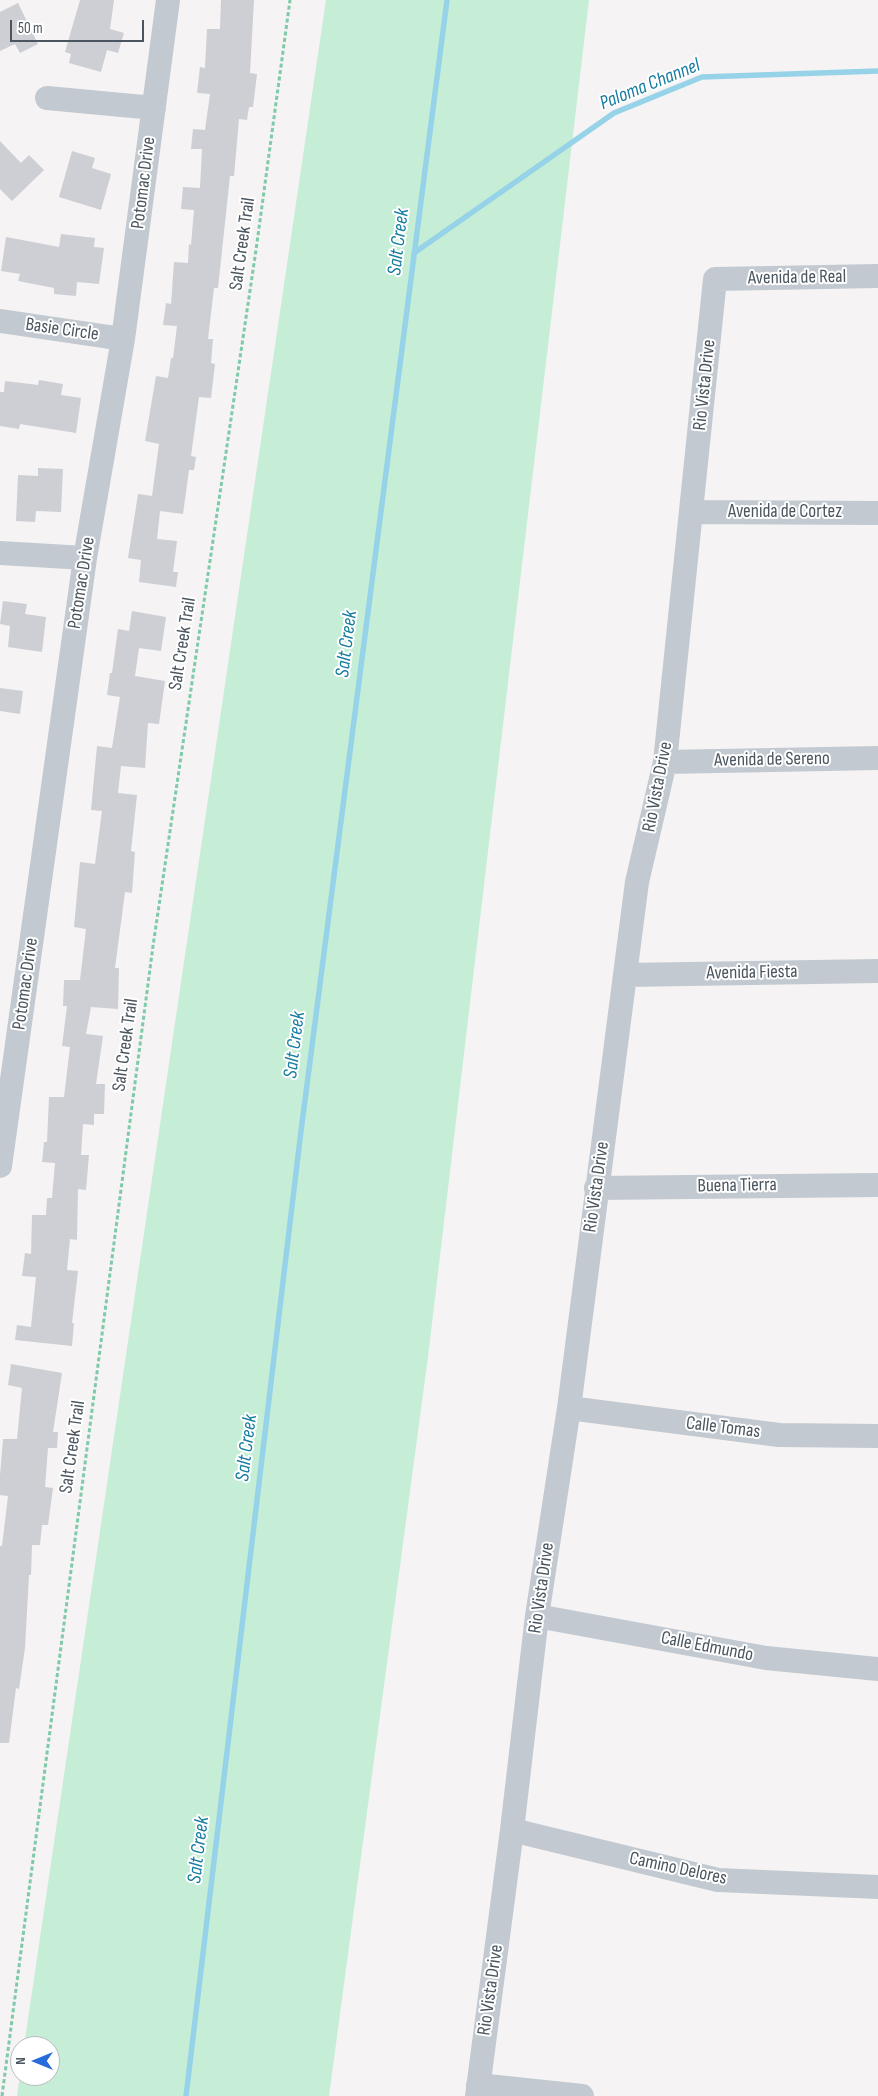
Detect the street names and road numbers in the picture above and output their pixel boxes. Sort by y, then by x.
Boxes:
street label: Potomac Drive [127,136,161,230]
street label: Salt Creek Trail [225,196,261,292]
street label: Avenida de Real [748,266,846,290]
street label: Basie Circle [24,314,100,346]
street label: Rio Vista Drive [689,338,721,432]
street label: Avenida de Cortez [728,501,842,523]
street label: Potomac Drive [63,535,101,631]
street label: Salt Creek Trail [164,596,202,692]
street label: Rio Vista Drive [638,740,678,834]
street label: Avenida de Sereno [714,748,830,772]
street label: Potomac Drive [8,936,44,1032]
street label: Avenida Fiesta [706,961,798,985]
street label: Salt Creek Trail [108,997,144,1093]
street label: Rio Vista Drive [579,1140,615,1234]
street label: Buena Tierra [697,1174,777,1198]
street label: Salt Creek Trail [55,1399,91,1495]
street label: Calle Tomas [685,1412,761,1444]
street label: Rio Vista Drive [524,1541,560,1635]
street label: Calle Edmundo [659,1627,755,1667]
street label: Camino Delores [627,1848,729,1890]
street label: Rio Vista Drive [473,1943,509,2037]

